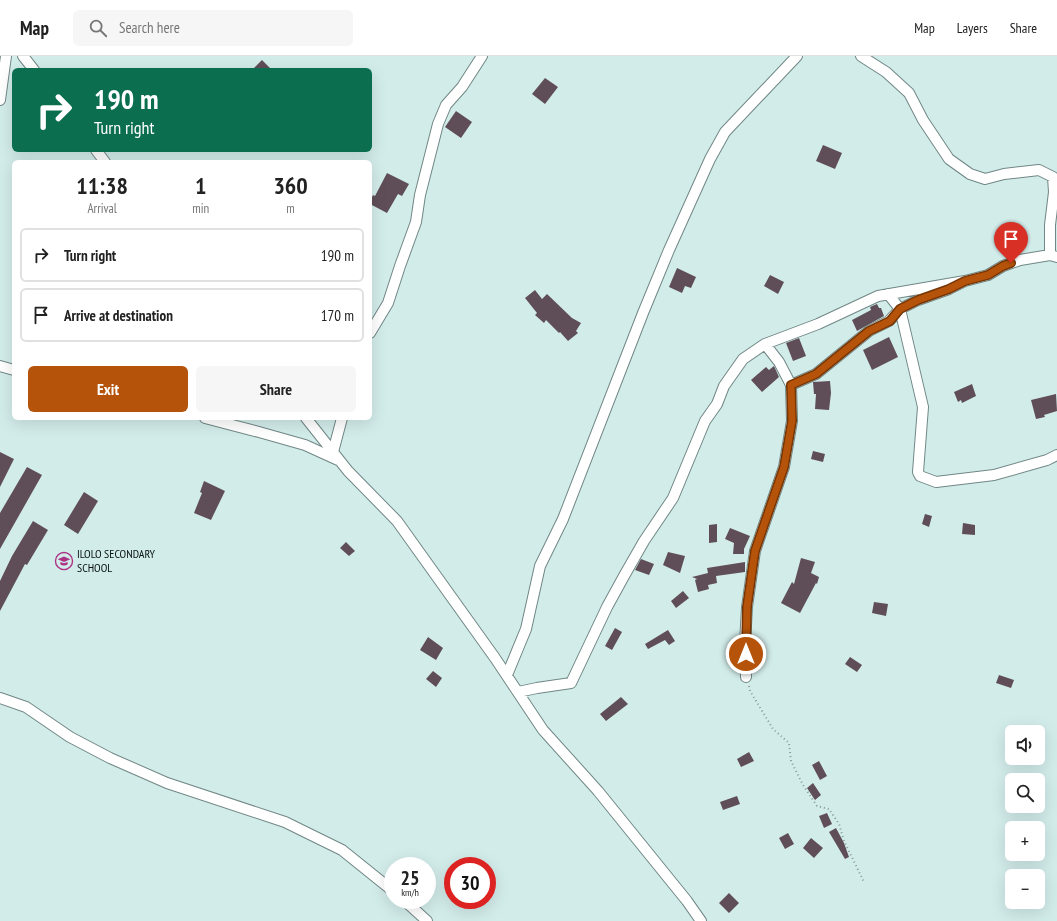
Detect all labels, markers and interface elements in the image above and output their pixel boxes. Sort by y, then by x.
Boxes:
search box [73,10,353,46]
text: Map [20,16,49,40]
icon: search [87,17,109,39]
text: Search here [119,18,180,37]
text: Map [914,19,935,37]
text: Layers [957,19,988,37]
text: Share [1010,19,1037,37]
text: 190 m [94,80,158,117]
icon: right [28,84,80,136]
text: Turn right [94,116,154,139]
text: 11:38 [76,170,128,201]
text: 1 [195,170,206,201]
text: 360 [273,170,308,201]
text: Arrival [87,200,117,217]
text: min [192,200,209,217]
text: m [286,200,295,217]
pin [994,222,1028,263]
icon: arrive [1000,228,1022,250]
icon: right [30,244,52,266]
text: Turn right [64,246,116,265]
text: 190 m [321,246,354,265]
icon: arrive [30,304,52,326]
text: Arrive at destination [64,306,173,325]
text: 170 m [321,306,354,325]
button: Exit [28,366,188,412]
button: Share [196,366,356,412]
place label: ILOLO SECONDARY SCHOOL [77,546,156,575]
school or university icon: ILOLO SECONDARY SCHOOL [54,551,74,571]
position arrow [725,633,767,675]
map controls [1005,725,1045,909]
button: sound [1005,725,1045,765]
button: search [1005,773,1045,813]
button: + [1005,821,1045,861]
speed limit sign: 30 [444,857,496,909]
text: 25 [400,865,420,891]
button: − [1005,869,1045,909]
text: km/h [401,886,419,899]

